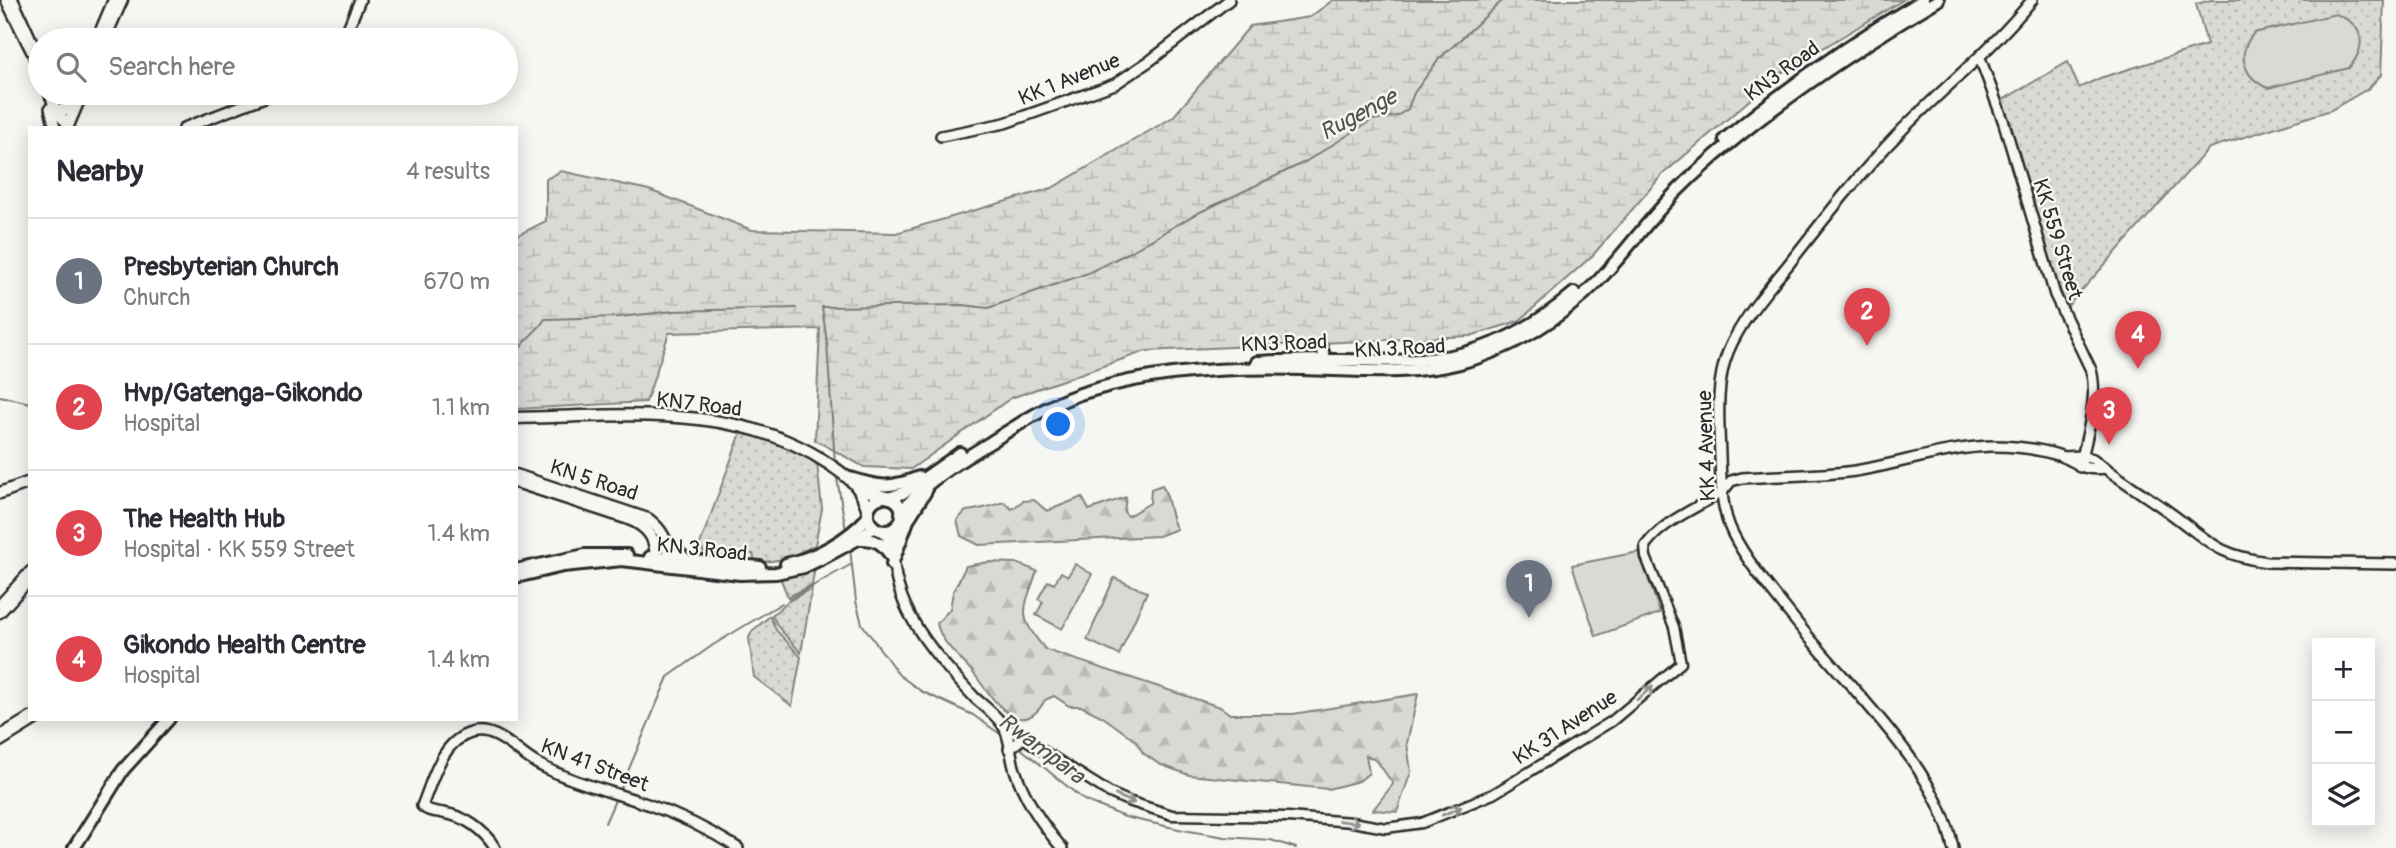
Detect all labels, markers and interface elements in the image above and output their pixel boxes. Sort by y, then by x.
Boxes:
search box [28,28,518,105]
street label: KN3 Road [1739,35,1825,108]
street label: KK 1 Avenue [1014,47,1125,112]
icon: search [52,48,90,86]
text: Search here [108,51,235,83]
water label: Rugenge [1315,81,1404,147]
text: Nearby [56,153,143,190]
text: 4 results [406,157,490,186]
street label: KK 559 Street [2026,175,2089,303]
text: Presbyterian Church [123,251,339,283]
text: 1 [75,267,84,296]
text: 670 m [424,267,490,296]
text: Church [123,283,190,312]
pin: 2 [1844,288,1890,346]
pin: 4 [2115,311,2161,369]
street label: KN3 Road [1240,328,1328,359]
street label: KN 3 Road [1354,333,1446,364]
text: Hvp/Gatenga-Gikondo [123,377,362,409]
street label: KN7 Road [655,386,743,423]
pin: 3 [2086,387,2132,445]
street label: KK 4 Avenue [1691,389,1722,502]
text: 2 [73,393,85,422]
text: 1.1 km [432,393,490,422]
your location [1041,407,1075,441]
text: Hospital [123,409,201,438]
street label: KN 5 Road [546,454,641,507]
text: The Health Hub [123,503,285,535]
text: 3 [73,519,85,548]
text: 1.4 km [428,519,490,548]
street label: KN 3 Road [655,531,749,568]
text: Hospital · KK 559 Street [123,535,355,564]
pin: 1 [1506,560,1552,618]
text: Gikondo Health Centre [123,629,366,661]
map controls [2312,638,2375,827]
button: + [2312,638,2375,701]
text: 4 [72,645,86,674]
text: 1.4 km [428,645,490,674]
text: Hospital [123,661,201,690]
street label: KK 31 Avenue [1508,683,1623,771]
one-way arrow [1636,685,1654,701]
button: − [2312,701,2375,764]
water label: Rwampara [993,707,1092,791]
street label: KN 41 Street [537,733,653,799]
button: layers [2312,764,2375,827]
one-way arrow [1114,794,1135,807]
one-way arrow [1441,804,1462,817]
one-way arrow [1338,816,1360,829]

